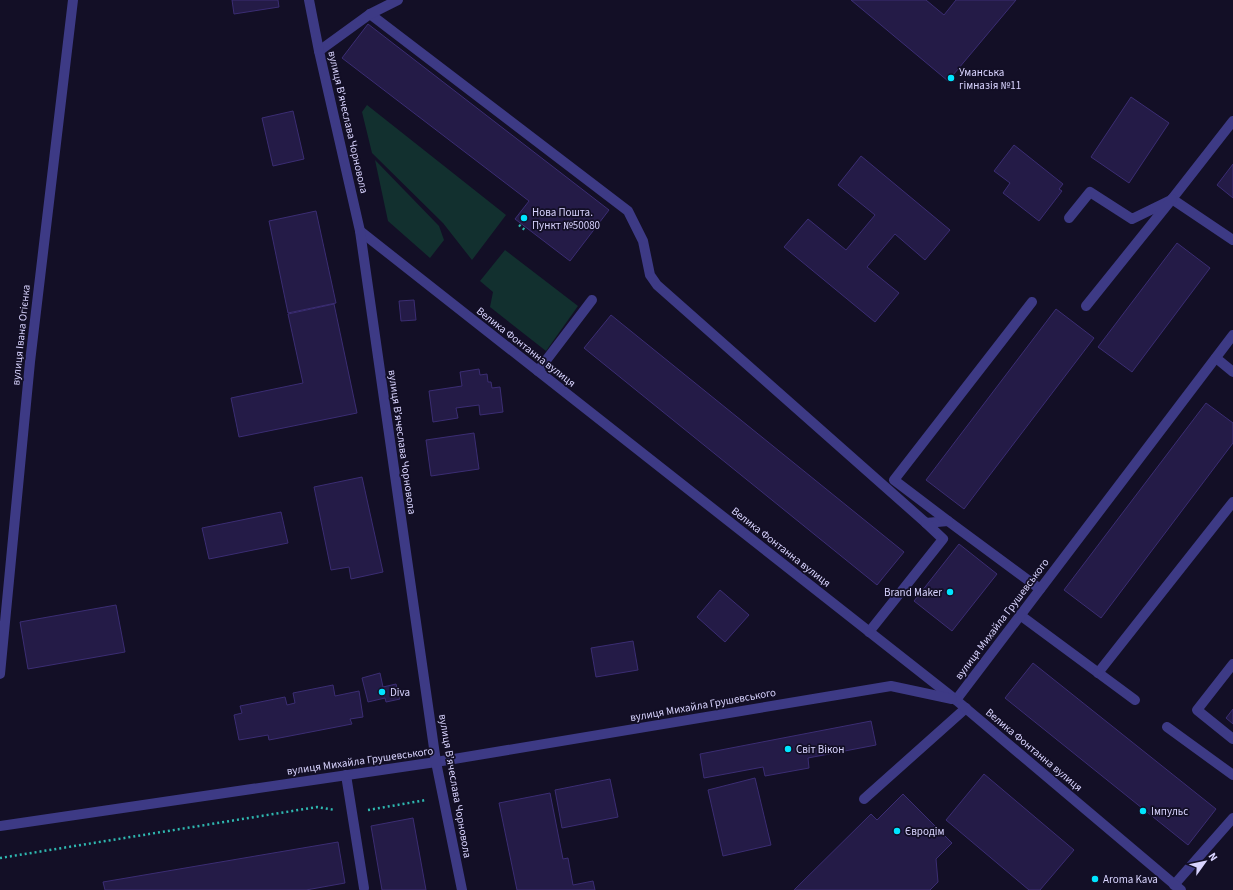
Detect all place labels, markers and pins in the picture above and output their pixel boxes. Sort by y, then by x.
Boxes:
place label: Уманська гімназія №11 [959,65,1021,93]
marker: Уманська гімназія №11 [946,73,956,83]
place label: Нова Пошта. Пункт №50080 [532,205,600,233]
marker: Нова Пошта. Пункт №50080 [519,213,529,223]
place label: Brand Maker [884,585,942,600]
marker: Brand Maker [945,587,955,597]
place label: Diva [390,685,410,700]
marker: Diva [377,687,387,697]
place label: Світ Вікон [796,742,844,757]
marker: Світ Вікон [783,744,793,754]
place label: Імпульс [1151,804,1188,819]
marker: Імпульс [1138,806,1148,816]
place label: Євродім [905,824,945,839]
marker: Євродім [892,826,902,836]
place label: Aroma Kava [1103,872,1158,887]
marker: Aroma Kava [1090,874,1100,884]

